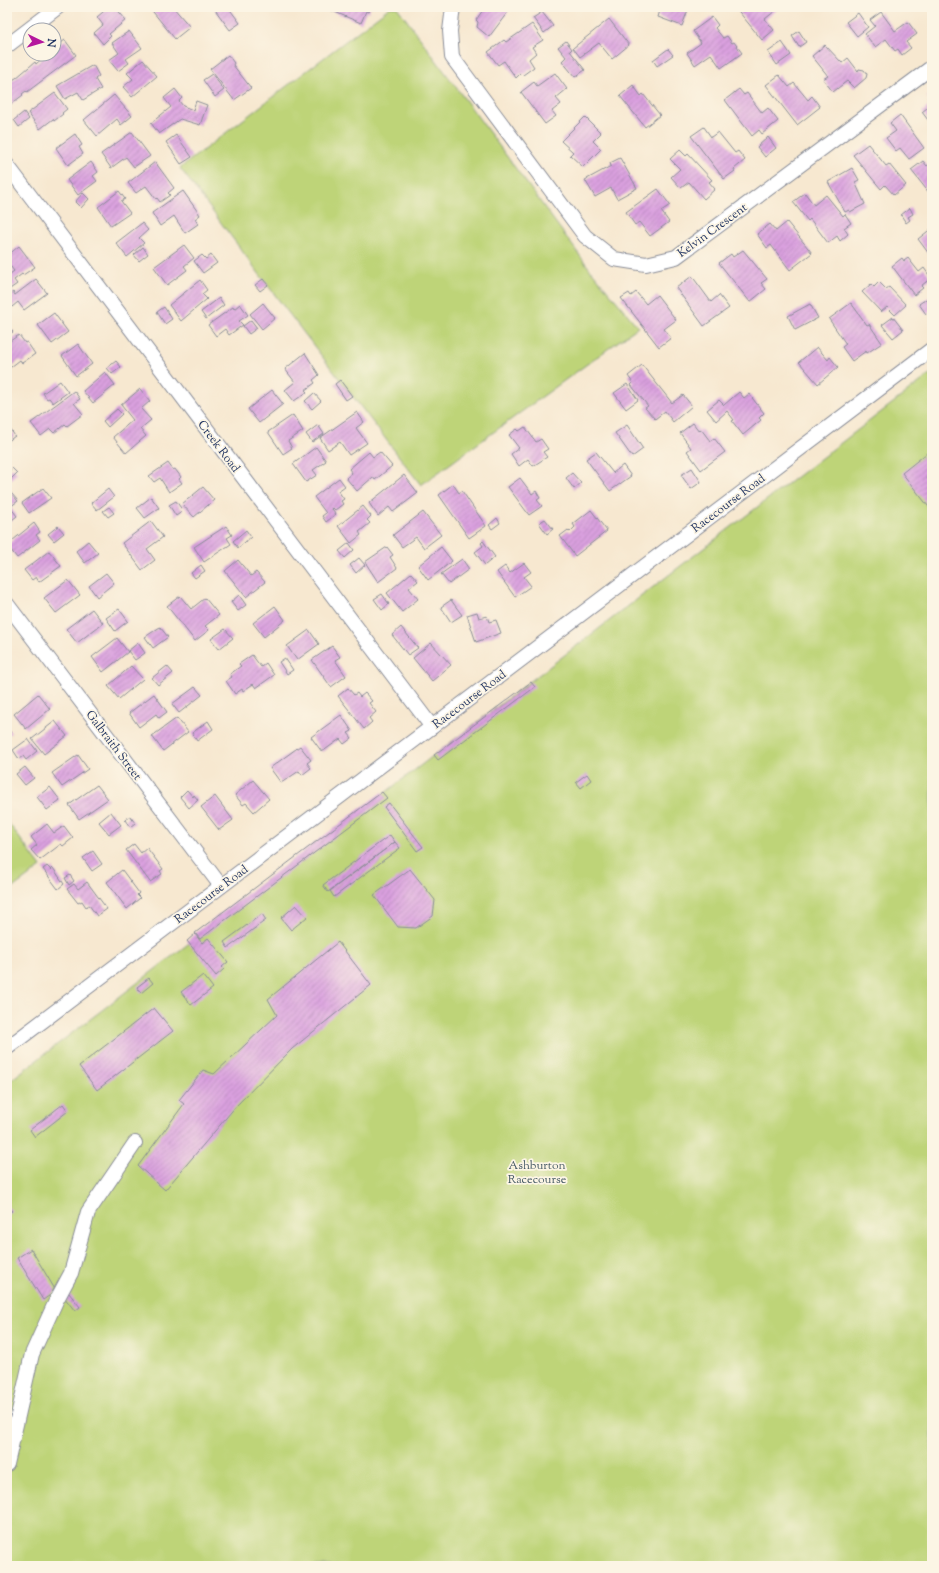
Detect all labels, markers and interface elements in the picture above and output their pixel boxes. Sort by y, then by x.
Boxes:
north arrow [22,22,62,62]
text: N [43,37,59,48]
street label: Kelvin Crescent [674,199,751,262]
street label: Creek Road [193,417,244,477]
street label: Racecourse Road [688,470,769,538]
street label: Racecourse Road [429,666,510,734]
street label: Galbraith Street [81,707,145,784]
street label: Racecourse Road [171,861,252,929]
park label: Ashburton Racecourse [508,1157,567,1189]

